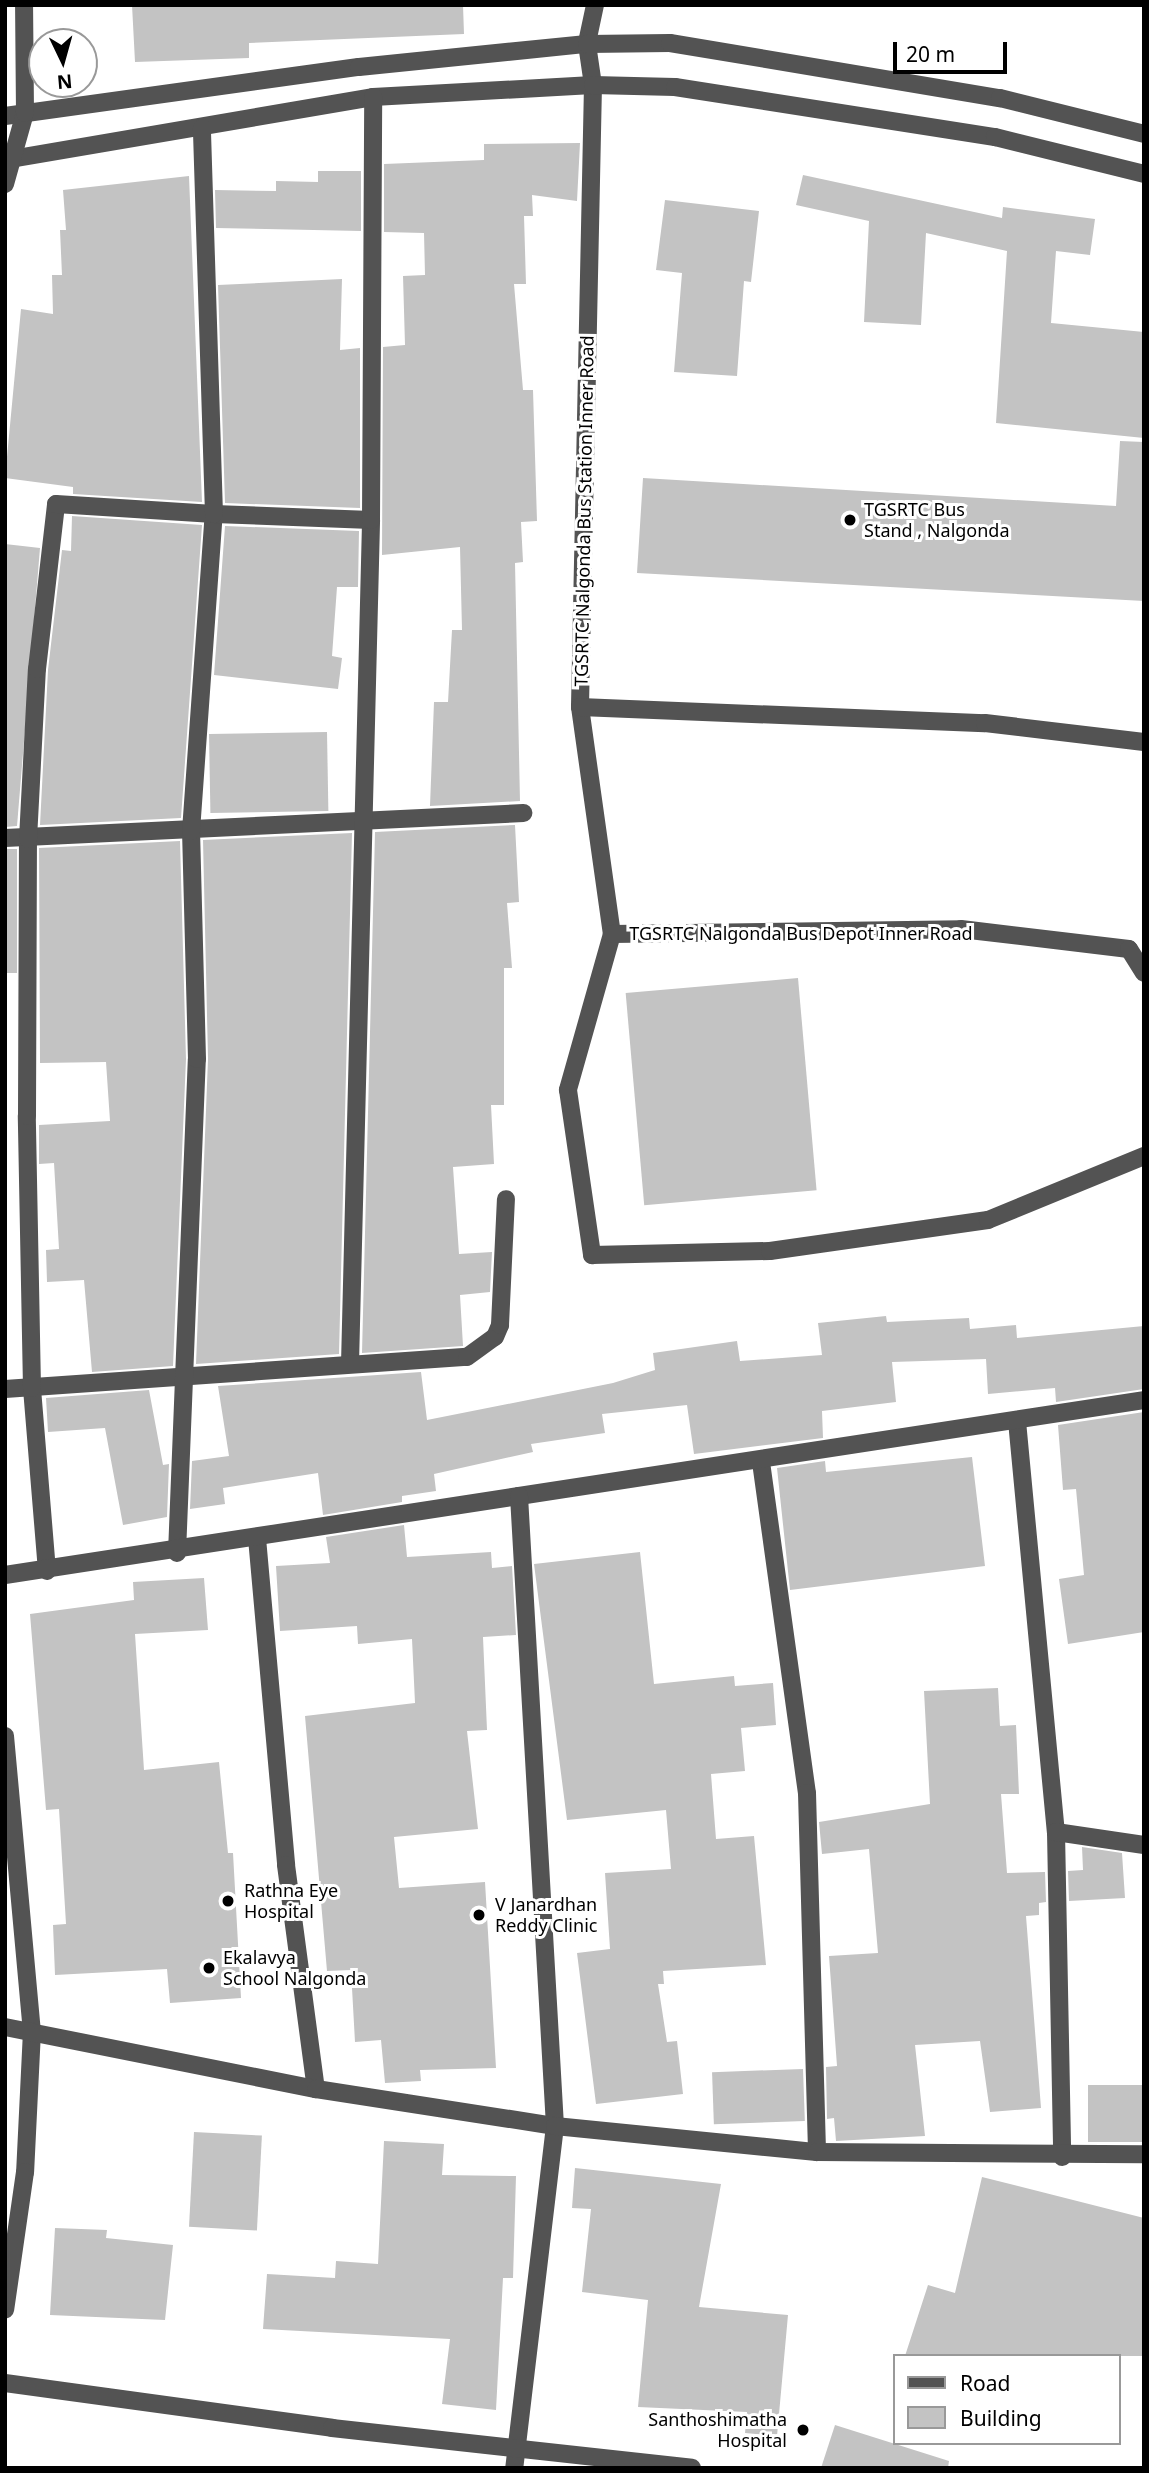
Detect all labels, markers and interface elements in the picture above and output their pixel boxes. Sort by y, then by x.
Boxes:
north arrow [28,28,98,98]
scale bar [897,28,1011,72]
text: 20 m [906,40,955,68]
text: N [56,68,73,96]
street label: TGSRTC Nalgonda Bus Station Inner Road [570,335,598,687]
place label: TGSRTC Bus Stand , Nalgonda [864,499,1010,542]
marker: TGSRTC Bus Stand , Nalgonda [842,512,858,528]
street label: TGSRTC Nalgonda Bus Depot Inner Road [629,922,973,944]
place label: Rathna Eye Hospital [244,1880,338,1923]
marker: Rathna Eye Hospital [218,1891,238,1911]
place label: V Janardhan Reddy Clinic [495,1894,597,1937]
marker: V Janardhan Reddy Clinic [469,1905,489,1925]
place label: Ekalavya School Nalgonda [223,1947,366,1990]
marker: Ekalavya School Nalgonda [201,1960,217,1976]
legend [894,2354,1121,2445]
text: Road [960,2369,1010,2397]
text: Building [960,2404,1042,2432]
place label: Santhoshimatha Hospital [648,2409,787,2452]
marker: Santhoshimatha Hospital [793,2420,813,2440]

